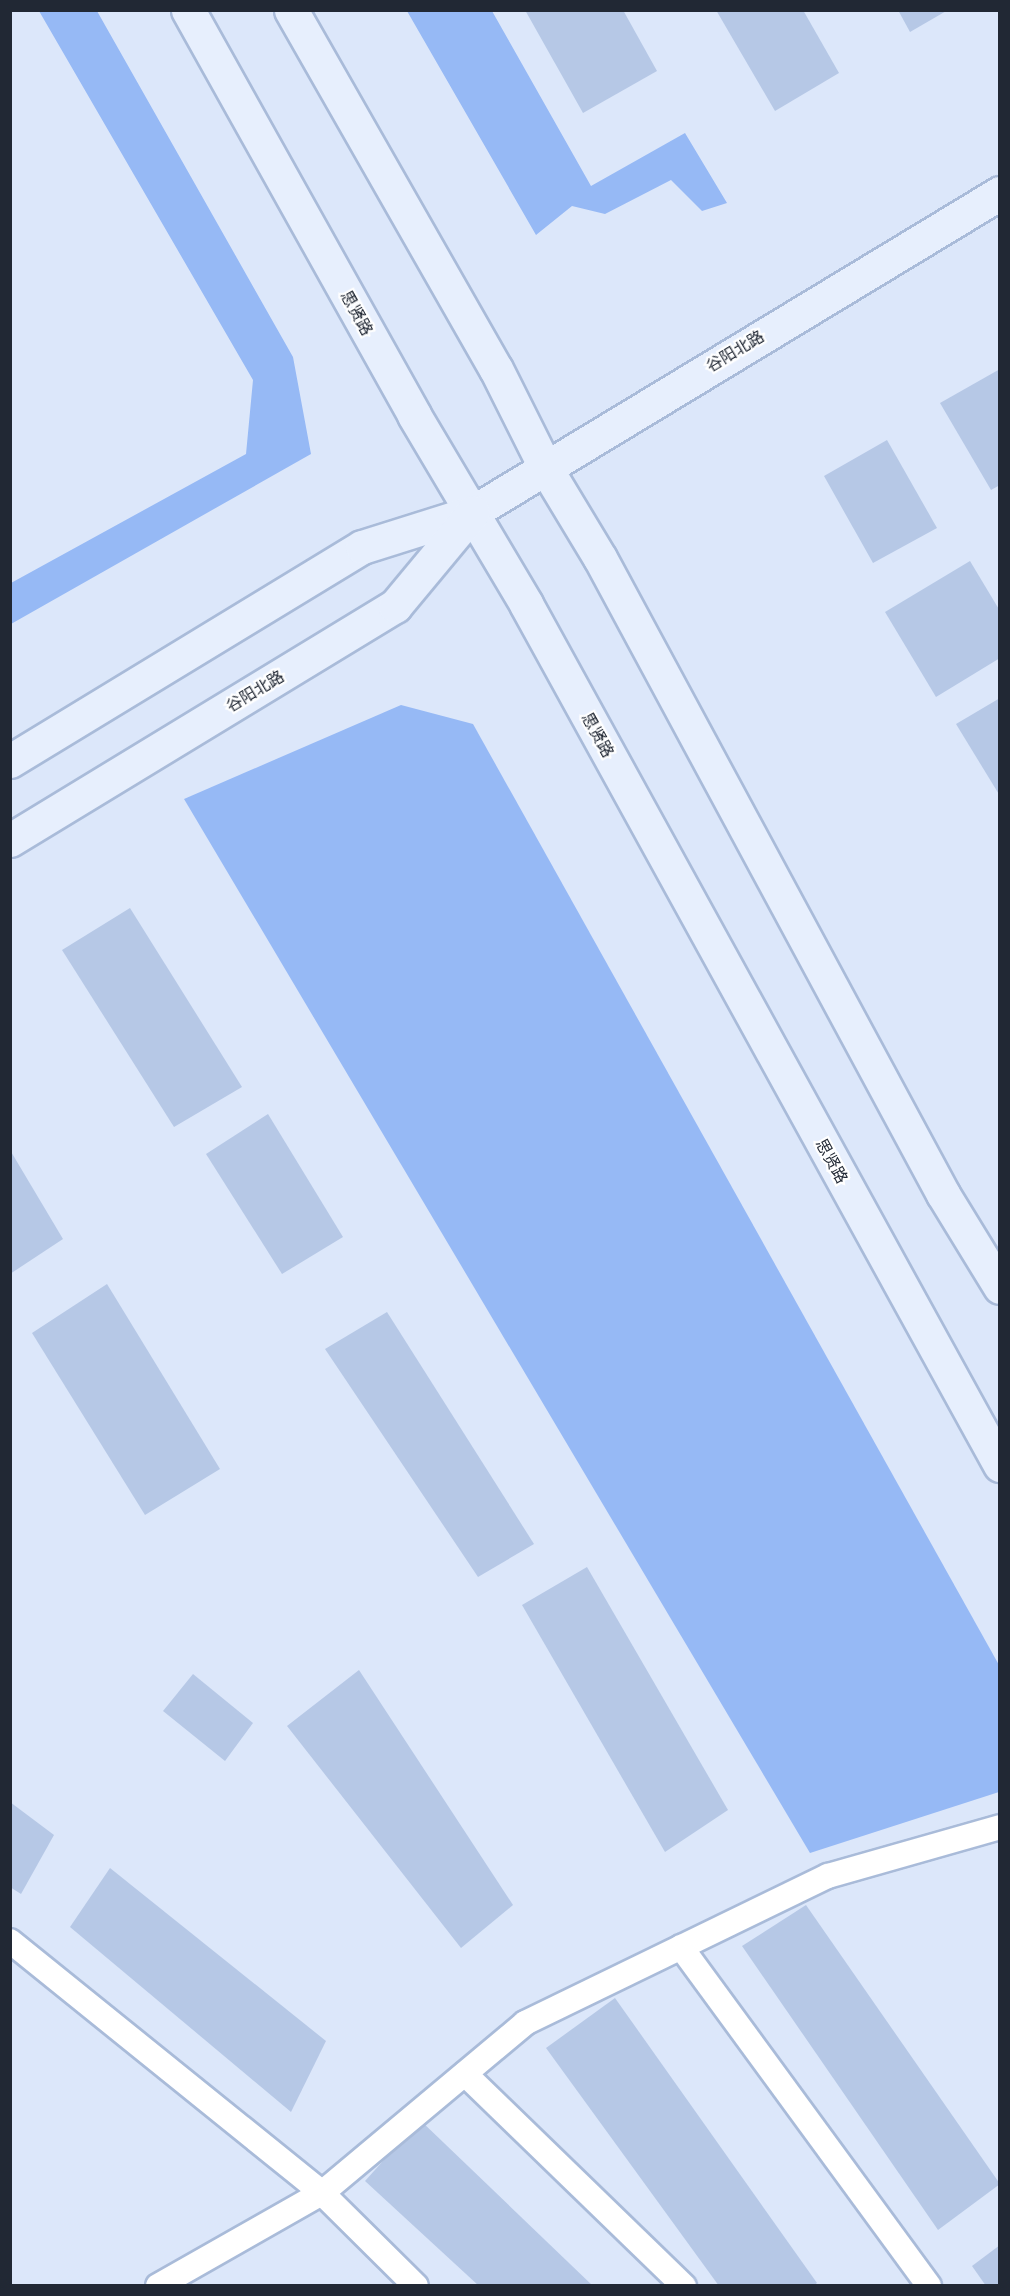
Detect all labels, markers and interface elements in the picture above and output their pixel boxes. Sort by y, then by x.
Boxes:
street label: 思贤路 [337,287,377,339]
street label: 谷阳北路 [703,326,767,376]
street label: 谷阳北路 [223,666,287,716]
street label: 思贤路 [578,709,618,761]
street label: 思贤路 [812,1135,852,1187]

